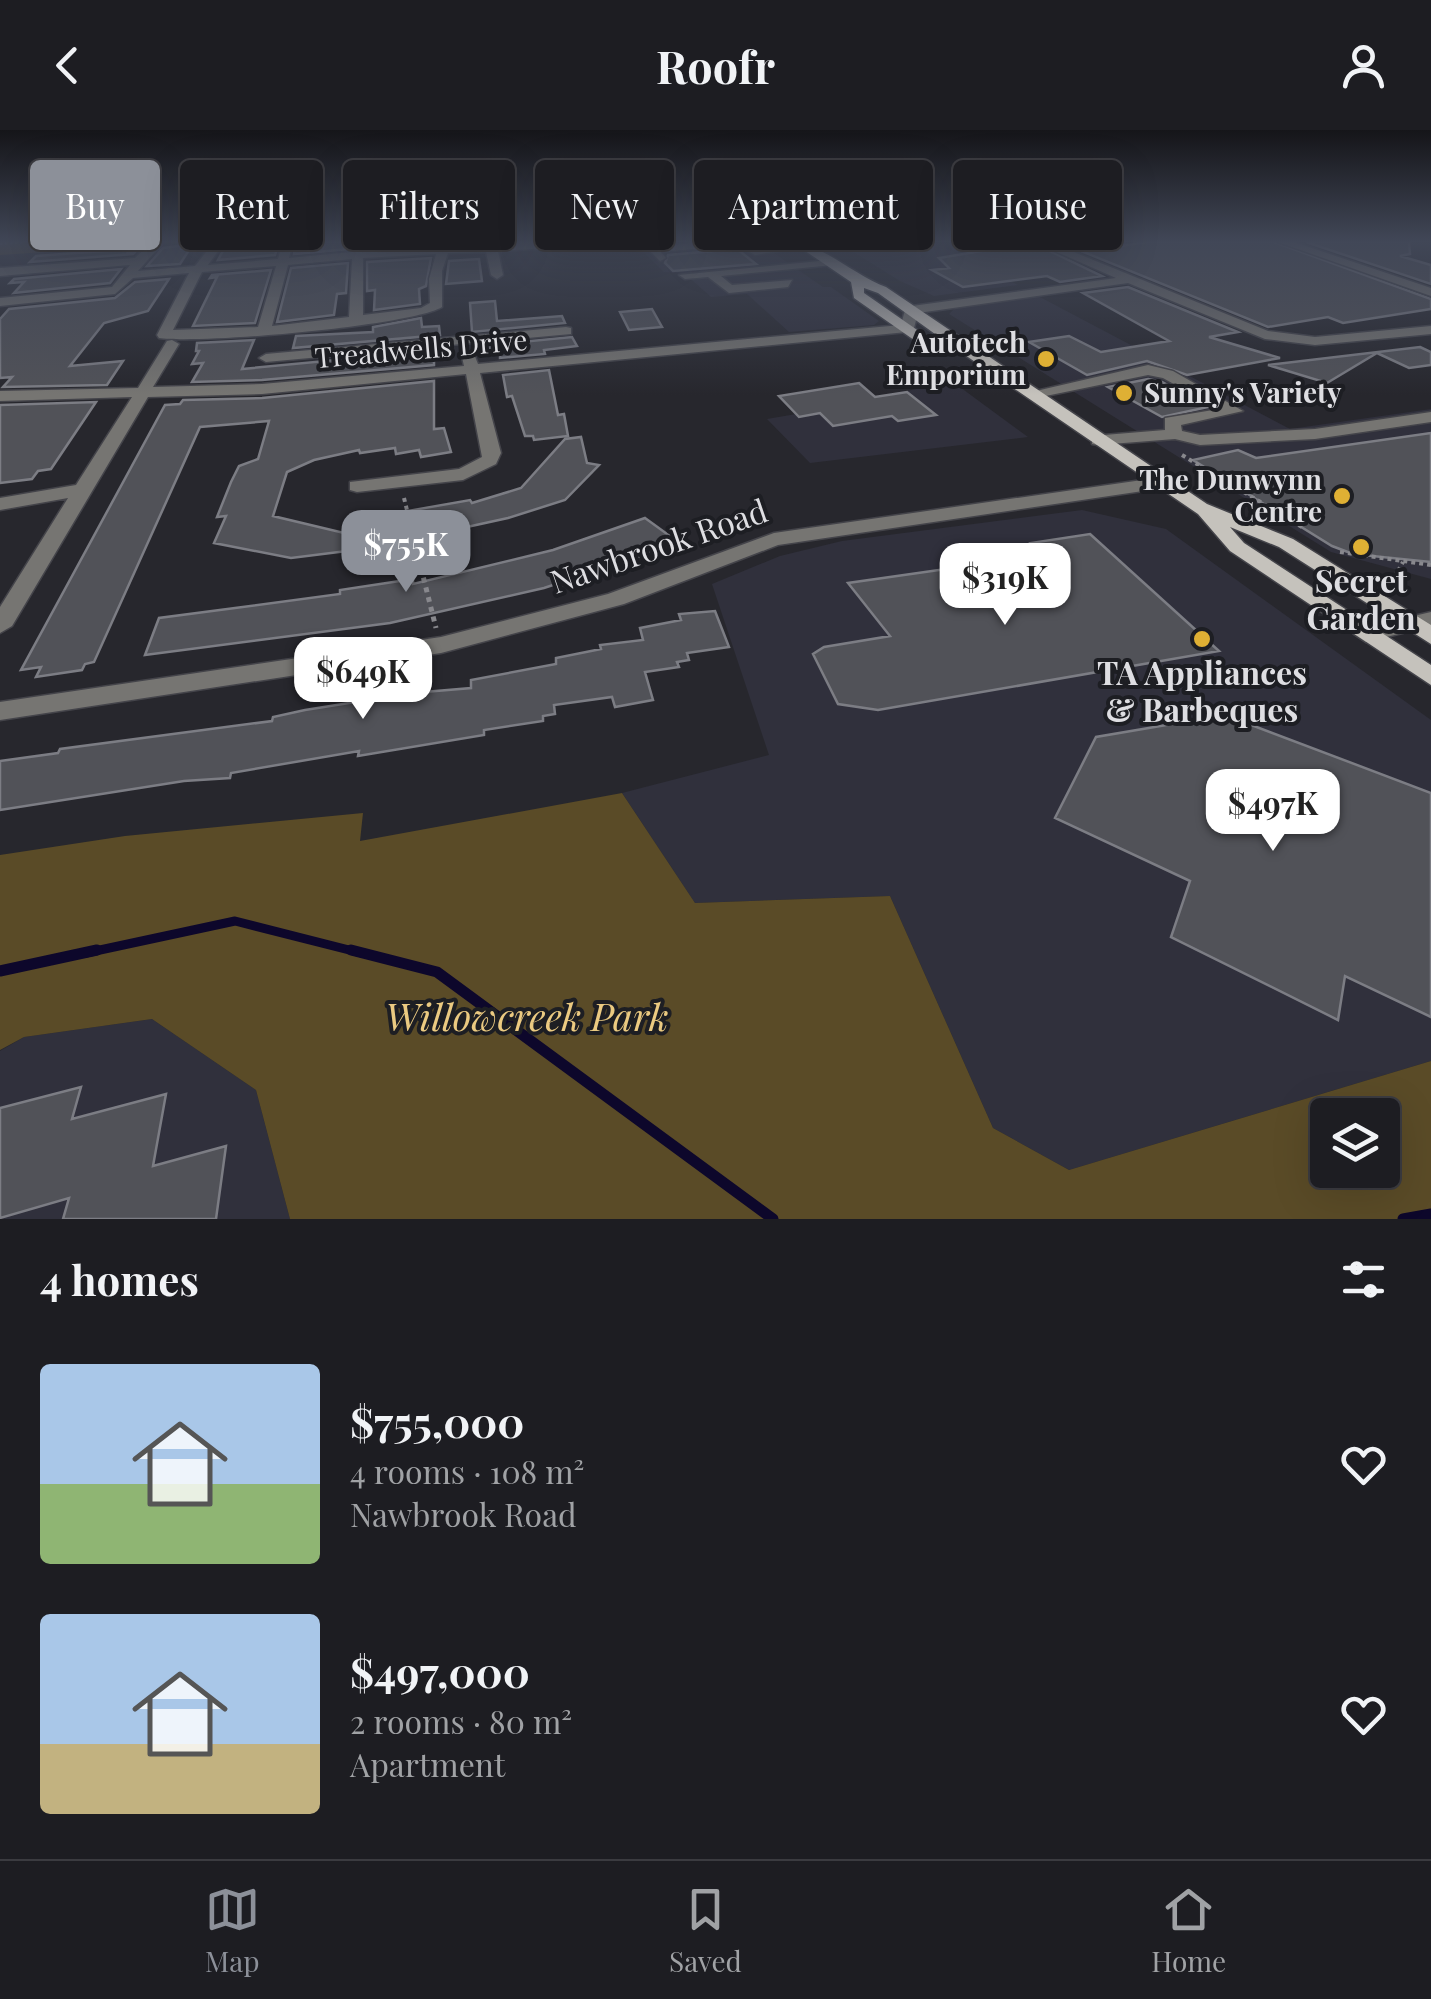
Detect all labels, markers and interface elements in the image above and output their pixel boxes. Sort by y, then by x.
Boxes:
text: Roofr [656,35,775,95]
icon: back [40,38,95,93]
icon: person [1336,38,1391,93]
chip: Buy [30,160,160,250]
chip: Rent [180,160,323,250]
chip: Filters [343,160,515,250]
chip: New [535,160,674,250]
chip: Apartment [694,160,933,250]
chip: House [953,160,1122,250]
street label: Treadwells Drive [313,320,529,375]
place label: Autotech Emporium [886,323,1026,392]
marker: Autotech Emporium [1035,348,1057,370]
place label: Sunny's Variety [1144,373,1342,410]
marker: Sunny's Variety [1113,382,1135,404]
place label: The Dunwynn Centre [1139,460,1322,529]
marker: The Dunwynn Centre [1331,485,1353,507]
street label: Nawbrook Road [544,487,772,602]
pin: $755K [336,510,476,595]
text: $755K [363,521,449,564]
marker: Secret Garden [1350,536,1372,558]
pin: $319K [935,543,1075,628]
text: $319K [962,554,1048,597]
place label: Secret Garden [1306,558,1416,638]
marker: TA Appliances & Barbeques [1191,628,1213,650]
pin: $649K [293,637,433,722]
text: $649K [316,648,410,691]
place label: TA Appliances & Barbeques [1097,650,1307,730]
pin: $497K [1203,769,1343,854]
text: $497K [1228,780,1318,823]
park label: Willowcreek Park [385,990,669,1041]
map controls [1310,1098,1400,1188]
button: layers [1310,1098,1400,1188]
text: 4 homes [40,1251,199,1307]
icon: filters [1336,1252,1391,1307]
text: $755,000 [350,1393,524,1449]
icon: home [120,1404,240,1524]
icon: heart [1336,1437,1391,1492]
text: 4 rooms · 108 m² [350,1449,584,1492]
text: Nawbrook Road [350,1492,577,1535]
text: $497,000 [350,1643,530,1699]
icon: home [120,1654,240,1774]
icon: heart [1336,1687,1391,1742]
text: 2 rooms · 80 m² [350,1699,572,1742]
text: Apartment [350,1742,505,1785]
tab: Map [205,1882,260,1979]
tab: Saved [669,1882,742,1979]
tab: Home [1151,1882,1226,1979]

